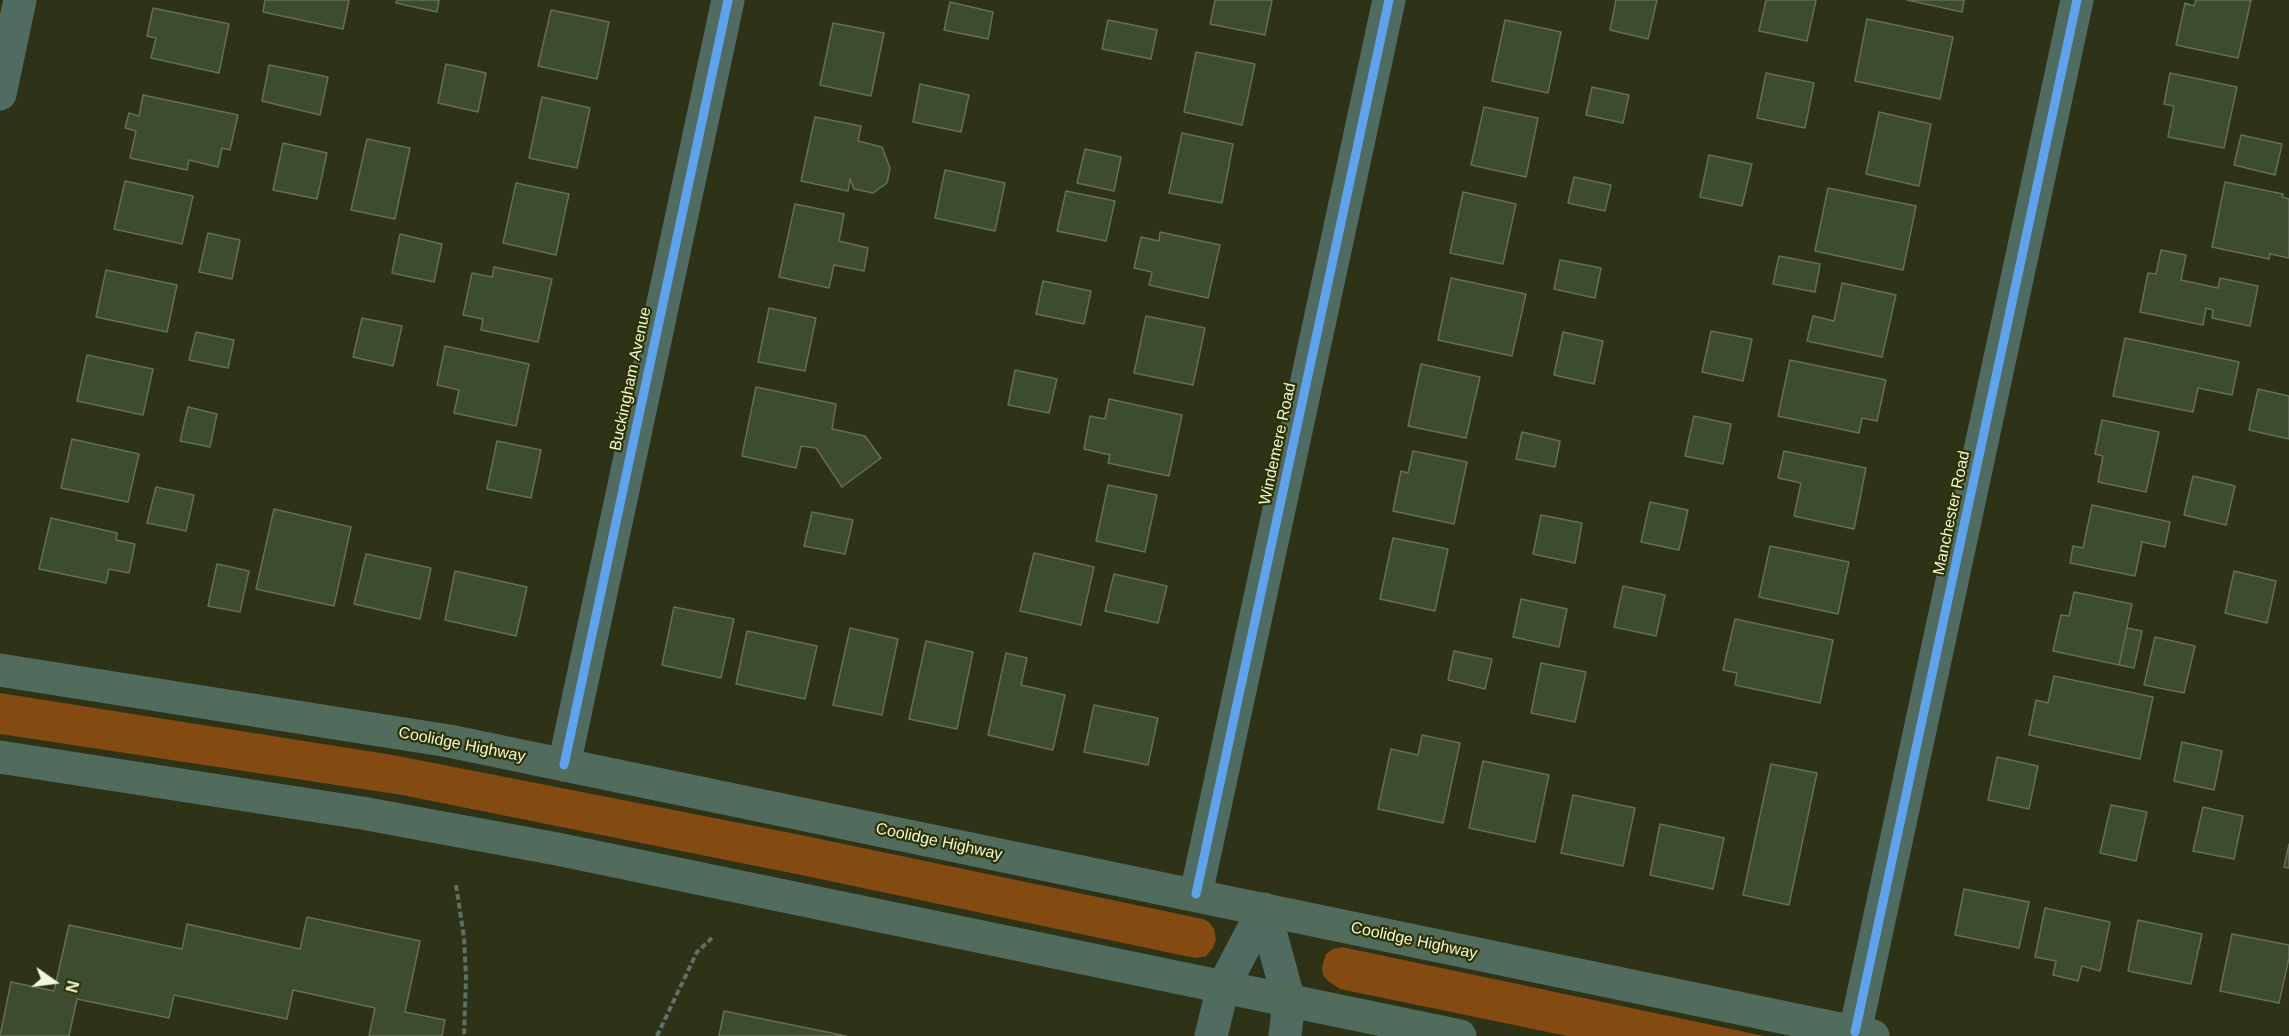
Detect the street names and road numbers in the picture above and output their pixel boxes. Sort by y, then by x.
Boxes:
street label: Buckingham Avenue [606,305,656,453]
street label: Windemere Road [1256,381,1300,507]
street label: Manchester Road [1929,449,1975,577]
street label: Coolidge Highway [397,723,527,767]
street label: Coolidge Highway [874,819,1004,865]
street label: Coolidge Highway [1349,918,1479,964]

